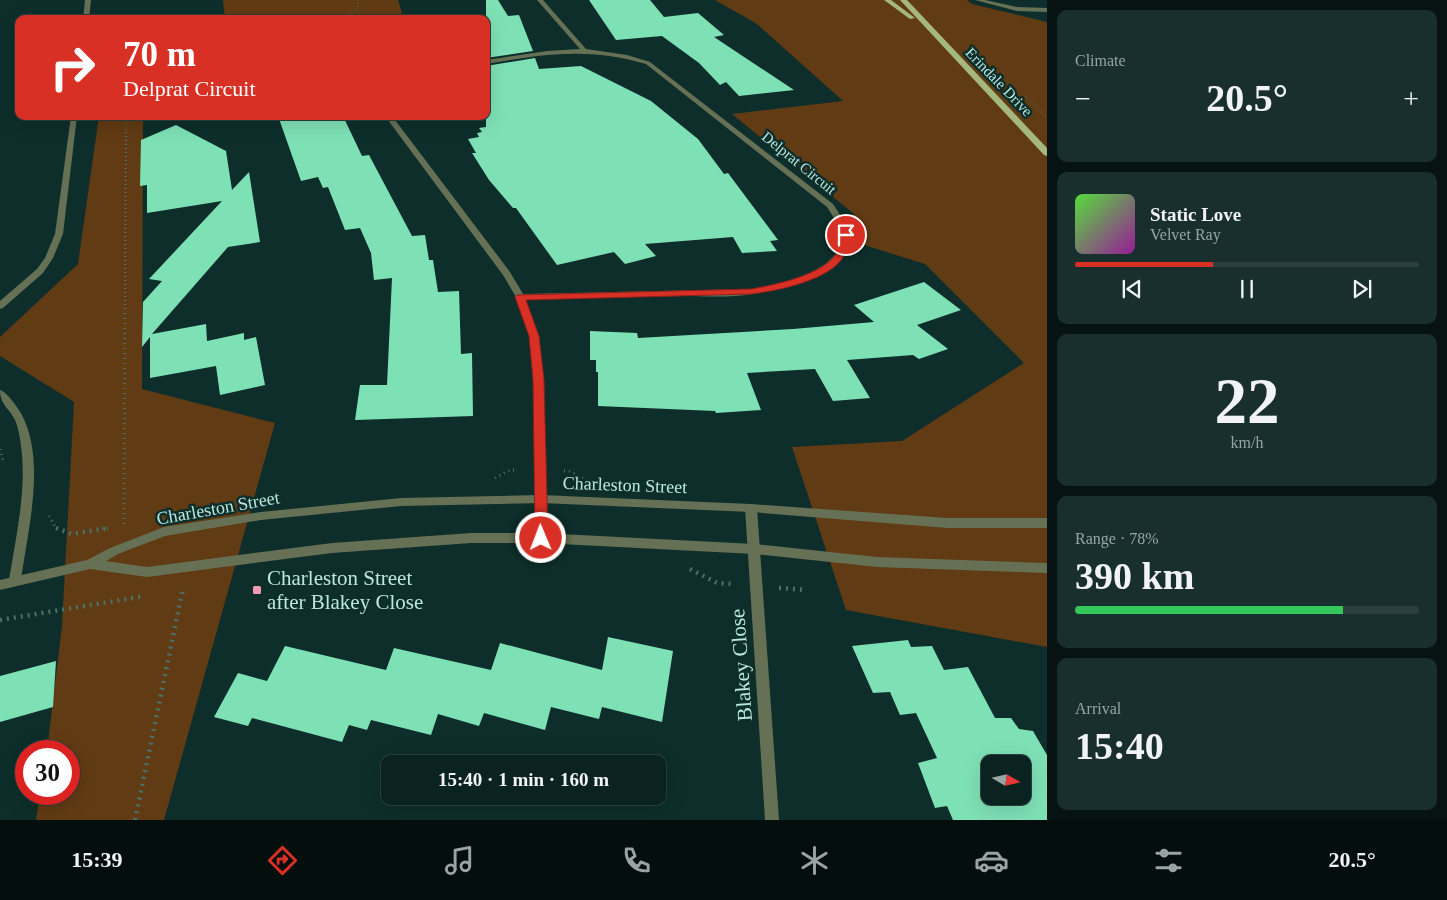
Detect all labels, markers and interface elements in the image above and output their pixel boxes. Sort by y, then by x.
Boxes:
icon: right [40,35,105,100]
text: 70 m [123,35,196,74]
street label: Erindale Drive [962,45,1036,120]
text: Climate [1075,52,1126,69]
text: Delprat Circuit [123,76,256,101]
text: 20.5° [1206,77,1288,119]
text: − [1075,83,1091,114]
text: + [1403,83,1419,114]
street label: Delprat Circuit [759,128,840,198]
text: Static Love [1150,204,1241,225]
pin [825,214,867,256]
icon: arrive [832,221,860,249]
text: Velvet Ray [1150,226,1221,243]
icon: previous [1118,275,1146,303]
icon: pause [1233,275,1261,303]
icon: next [1348,275,1376,303]
text: 22 [1215,365,1280,437]
text: km/h [1231,434,1263,451]
street label: Charleston Street [562,473,688,497]
street label: Charleston Street [155,487,281,529]
position arrow [514,511,566,563]
text: Range · 78% [1075,530,1159,547]
text: 390 km [1075,555,1194,597]
place label: Charleston Street after Blakey Close [267,566,423,614]
marker: Charleston Street after Blakey Close [251,584,263,596]
street label: Blakey Close [725,608,757,722]
text: Arrival [1075,700,1121,717]
text: 15:40 [1075,725,1164,767]
speed limit sign: 30 [15,740,80,805]
north arrow [981,755,1031,805]
map controls [981,755,1031,805]
text: 15:40 · 1 min · 160 m [438,769,609,790]
icon: directions [265,843,300,878]
icon: music [442,843,477,878]
icon: phone [619,843,654,878]
icon: climate [797,843,832,878]
icon: car [974,843,1009,878]
icon: filters [1151,843,1186,878]
text: 15:39 [71,847,122,872]
text: 20.5° [1328,847,1376,872]

